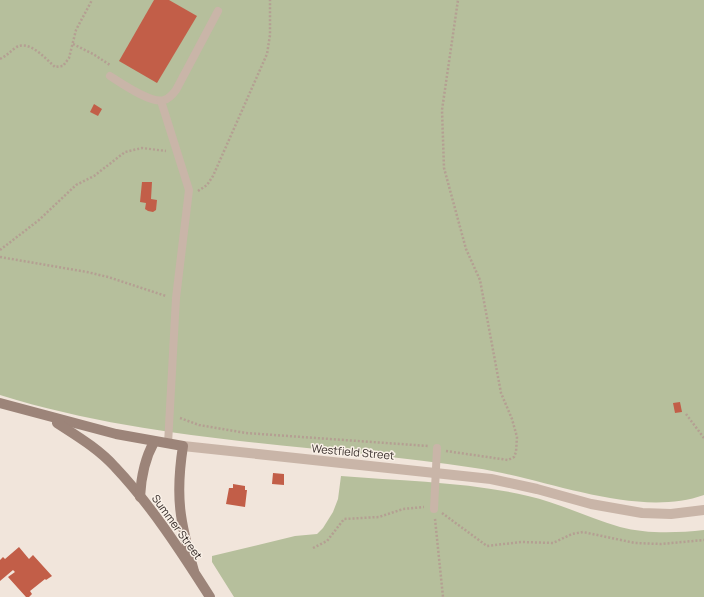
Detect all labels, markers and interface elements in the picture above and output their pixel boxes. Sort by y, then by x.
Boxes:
street label: Westfield Street [311,440,395,463]
street label: Summer Street [149,491,206,562]

